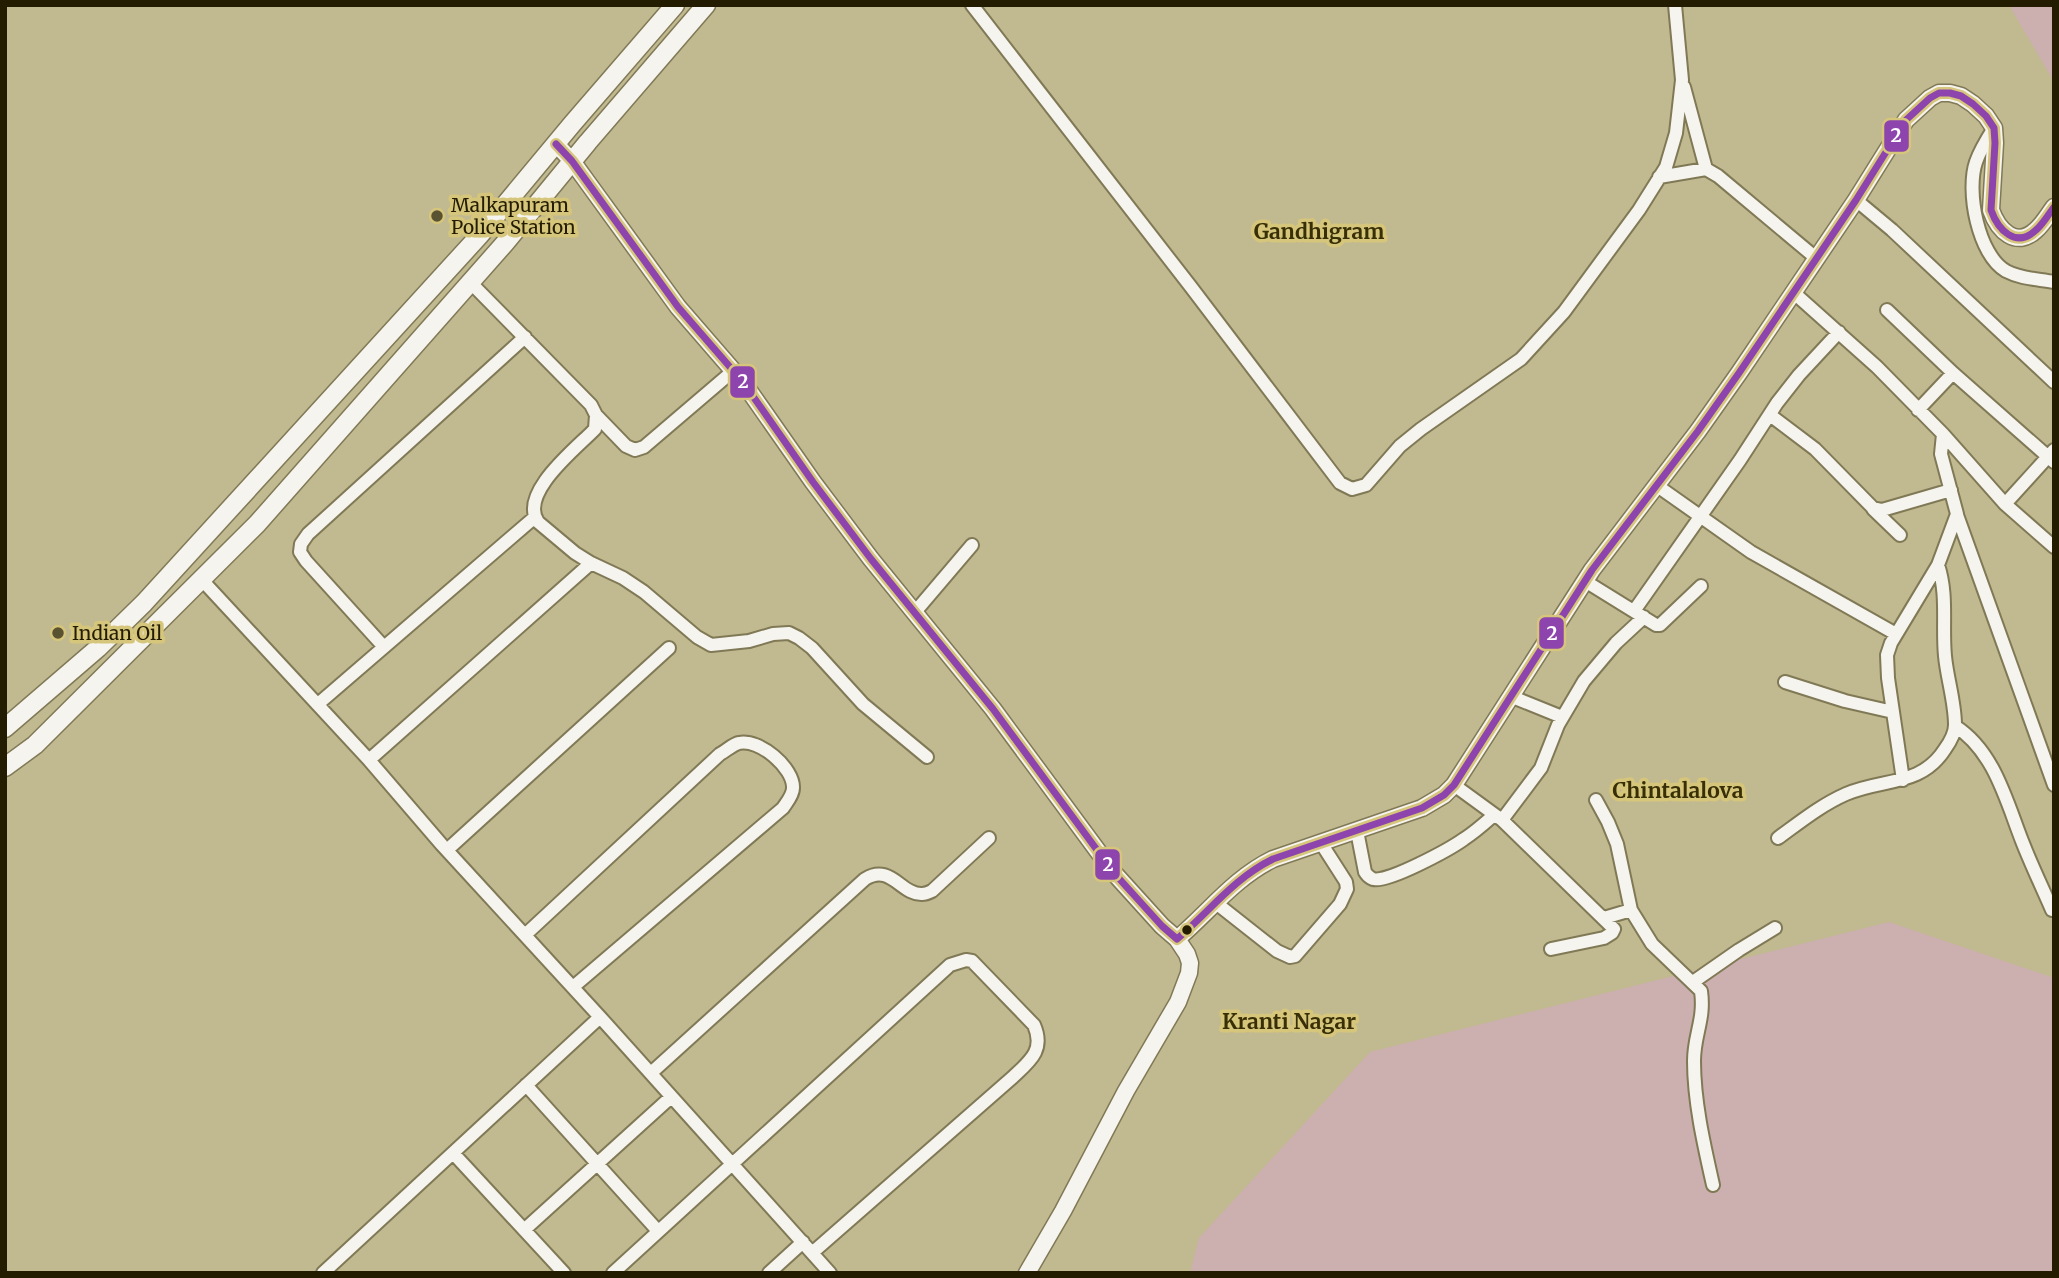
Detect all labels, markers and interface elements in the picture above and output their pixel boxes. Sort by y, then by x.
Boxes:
line badge: 2 [1883,119,1910,153]
text: 2 [1890,123,1902,147]
place label: Malkapuram Police Station [451,193,576,239]
marker: Malkapuram Police Station [429,208,445,224]
district label: Gandhigram [1254,218,1384,245]
line badge: 2 [729,365,756,399]
text: 2 [737,369,749,393]
line badge: 2 [1538,616,1565,650]
place label: Indian Oil [72,621,162,645]
text: 2 [1546,621,1558,645]
marker: Indian Oil [50,625,66,641]
district label: Chintalalova [1613,777,1744,804]
line badge: 2 [1094,848,1121,881]
text: 2 [1102,852,1114,876]
unlabelled marker [1180,923,1194,937]
district label: Kranti Nagar [1222,1008,1356,1035]

